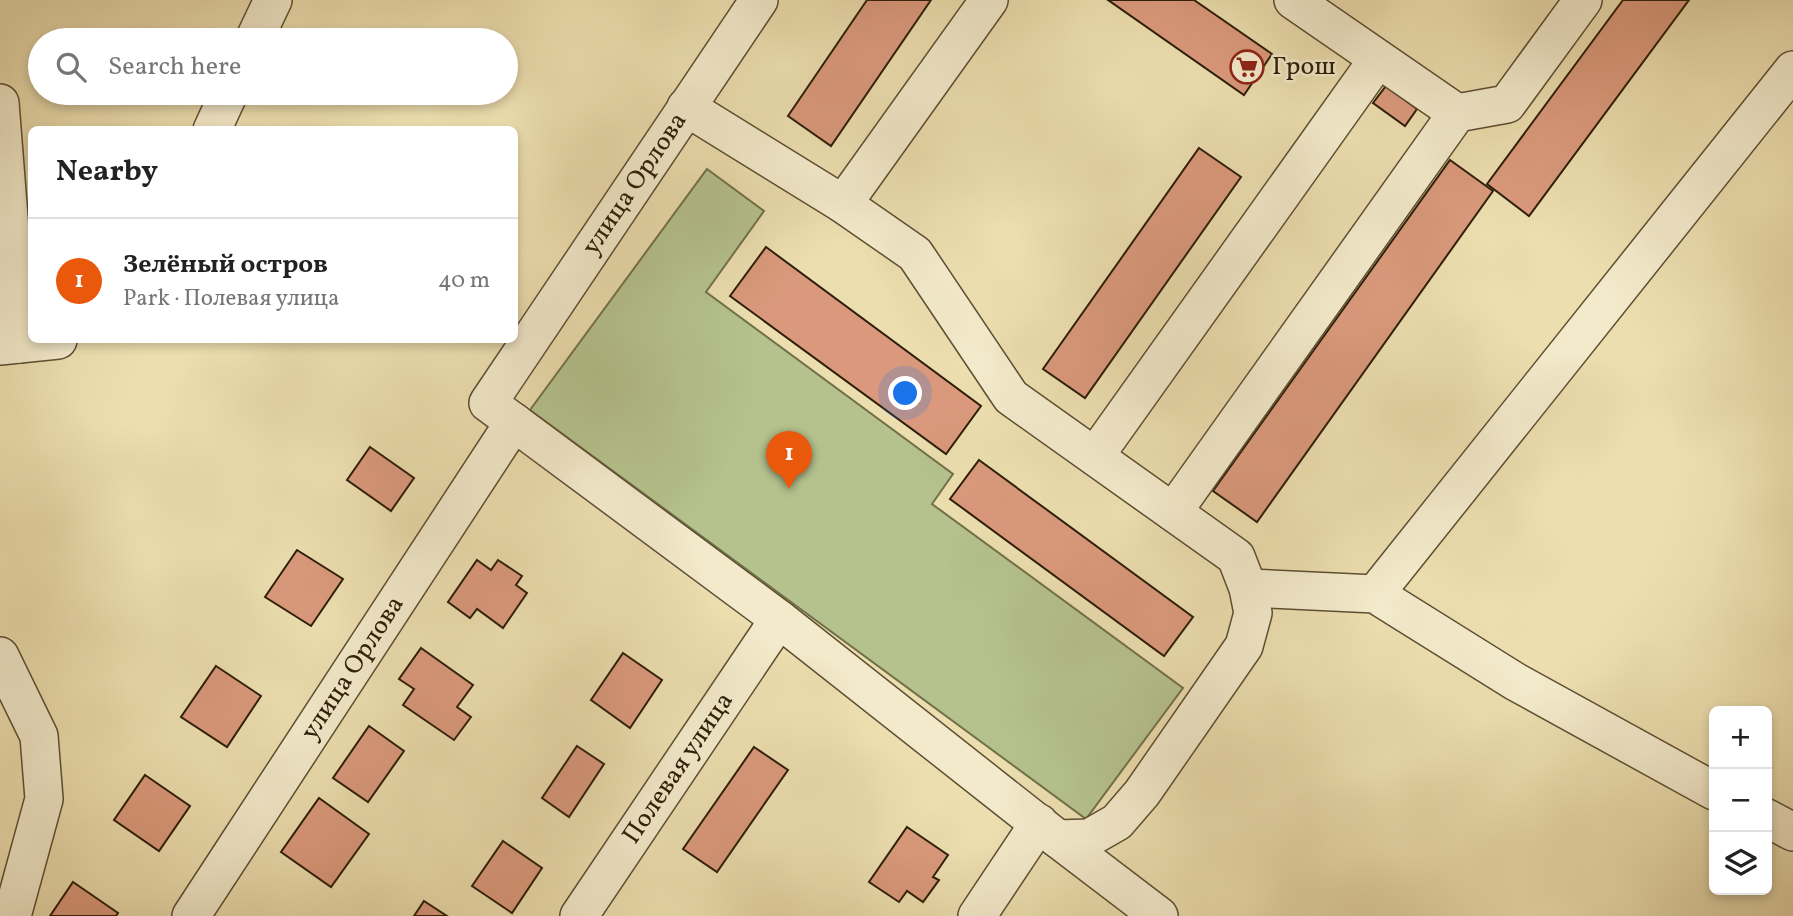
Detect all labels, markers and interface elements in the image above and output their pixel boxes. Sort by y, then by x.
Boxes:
search box [28,28,518,105]
icon: search [52,48,90,86]
supermarket icon: Грош [1228,48,1266,86]
text: Search here [108,49,241,85]
place label: Грош [1272,49,1336,85]
street label: улица Орлова [574,105,696,263]
text: Nearby [56,151,158,193]
text: Зелёный остров [123,247,328,283]
text: 1 [74,265,84,297]
text: 40 m [438,265,490,297]
text: Park · Полевая улица [123,283,340,315]
your location [888,376,922,410]
pin: 1 [766,431,812,489]
street label: улица Орлова [293,589,413,747]
street label: Полевая улица [614,685,743,851]
map controls [1709,706,1772,895]
button: + [1709,706,1772,769]
button: − [1709,769,1772,832]
button: layers [1709,832,1772,895]

